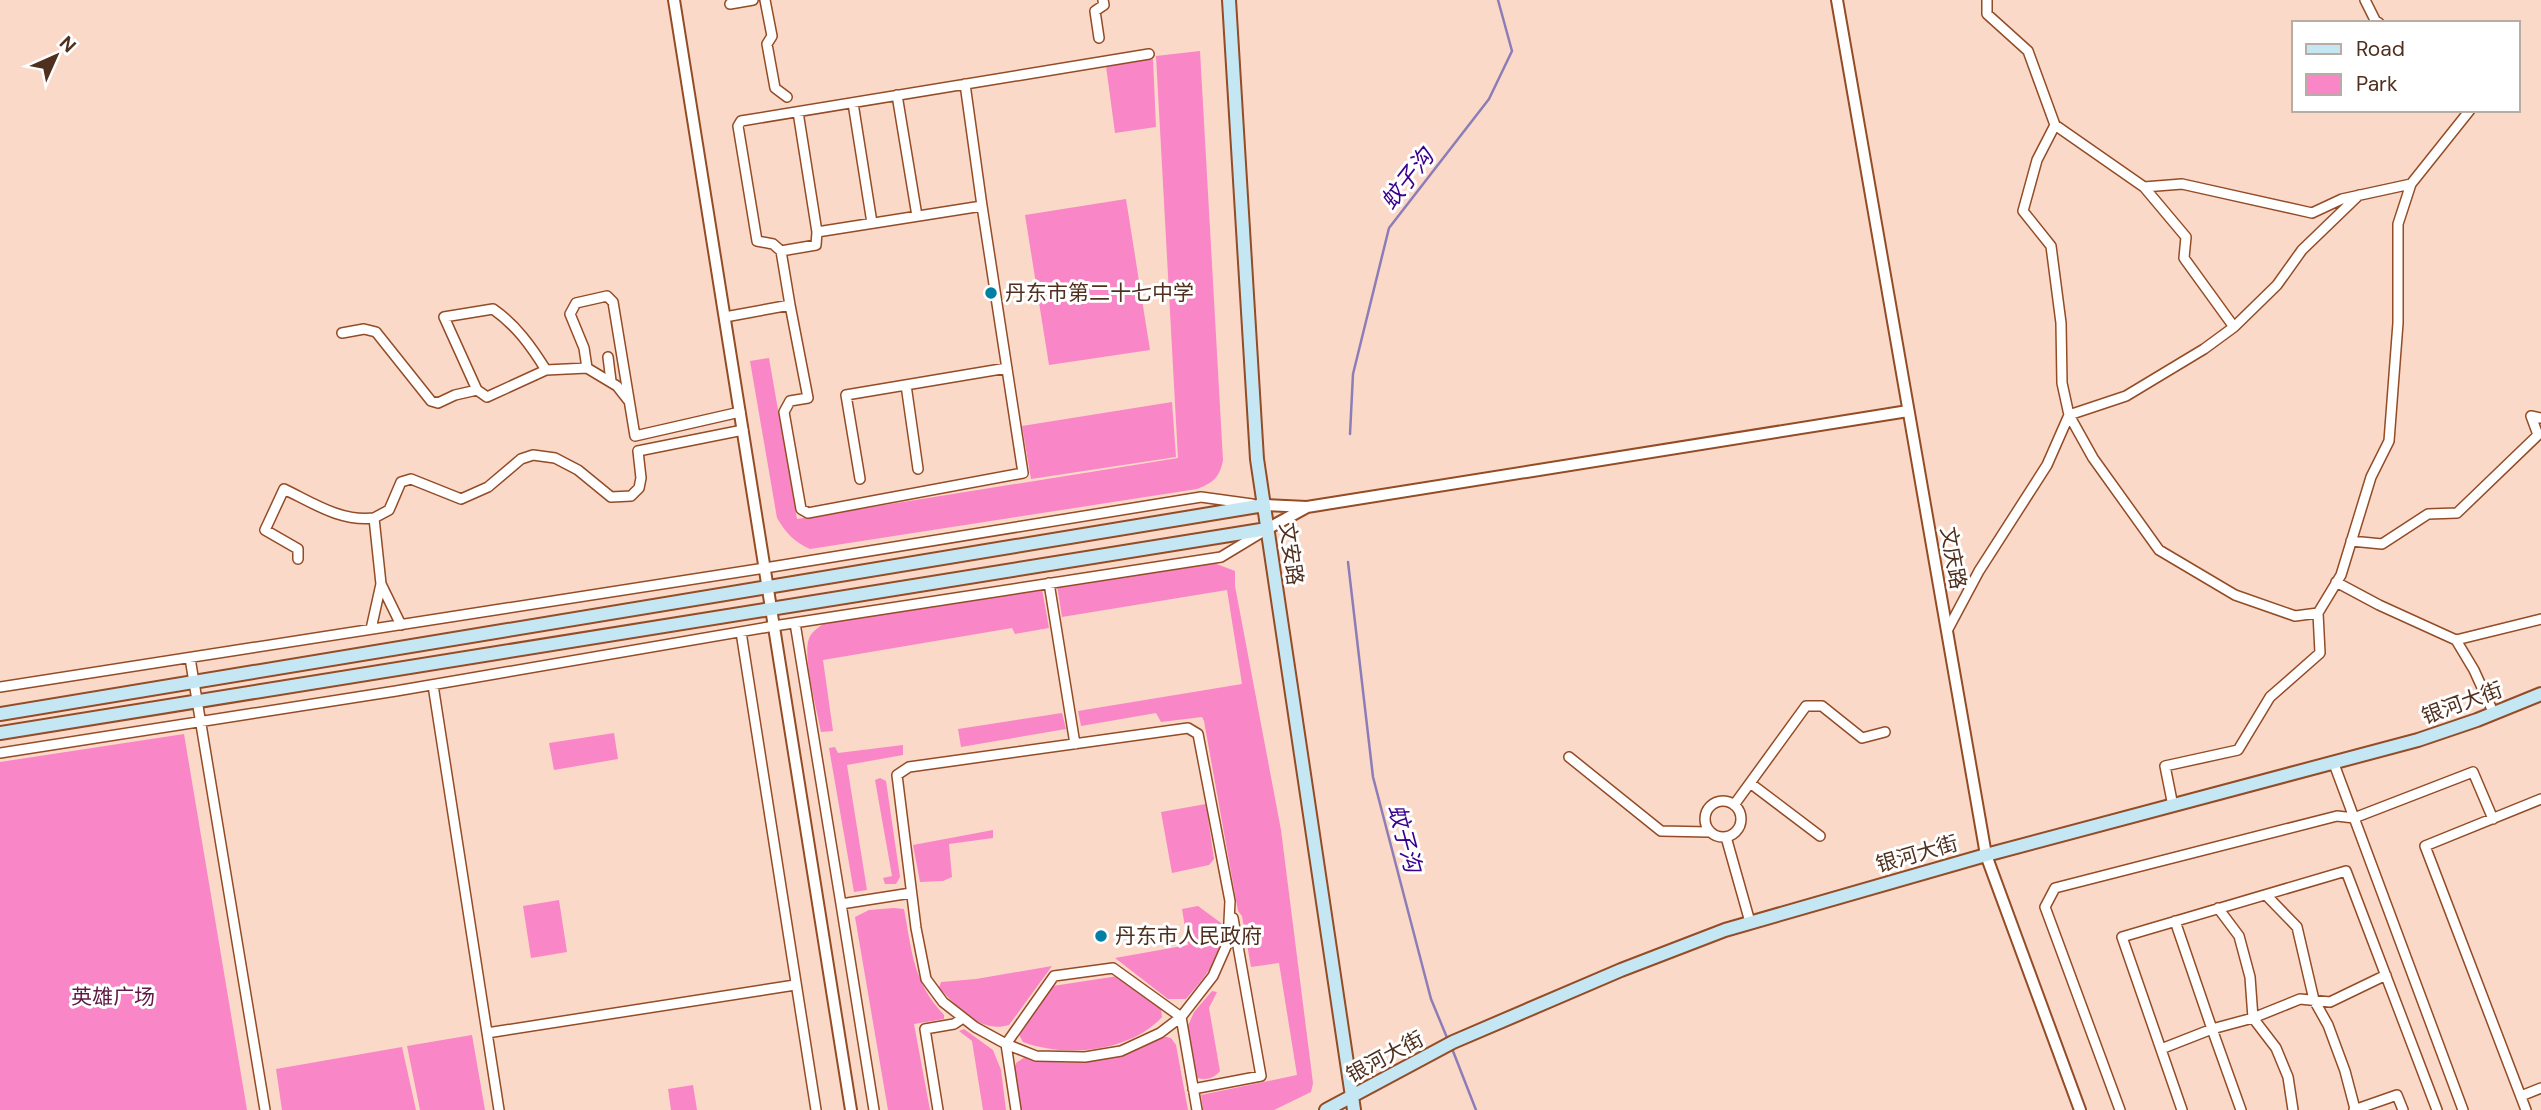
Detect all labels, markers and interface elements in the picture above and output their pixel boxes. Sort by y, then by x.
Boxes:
north arrow [21,21,91,91]
legend [2292,21,2520,112]
text: N [54,31,81,58]
text: Road [2356,35,2405,63]
text: Park [2356,70,2398,98]
water label: 蚊子沟 [1374,140,1442,215]
place label: 丹东市第二十七中学 [1005,279,1194,307]
marker: 丹东市第二十七中学 [983,285,999,301]
street label: 文安路 [1273,521,1309,587]
street label: 文庆路 [1934,525,1972,591]
street label: 银河大街 [2418,675,2506,731]
water label: 蚊子沟 [1382,801,1429,878]
street label: 银河大街 [1873,829,1961,879]
place label: 丹东市人民政府 [1115,922,1262,950]
marker: 丹东市人民政府 [1093,928,1109,944]
park label: 英雄广场 [71,983,155,1011]
street label: 银河大街 [1341,1025,1429,1089]

